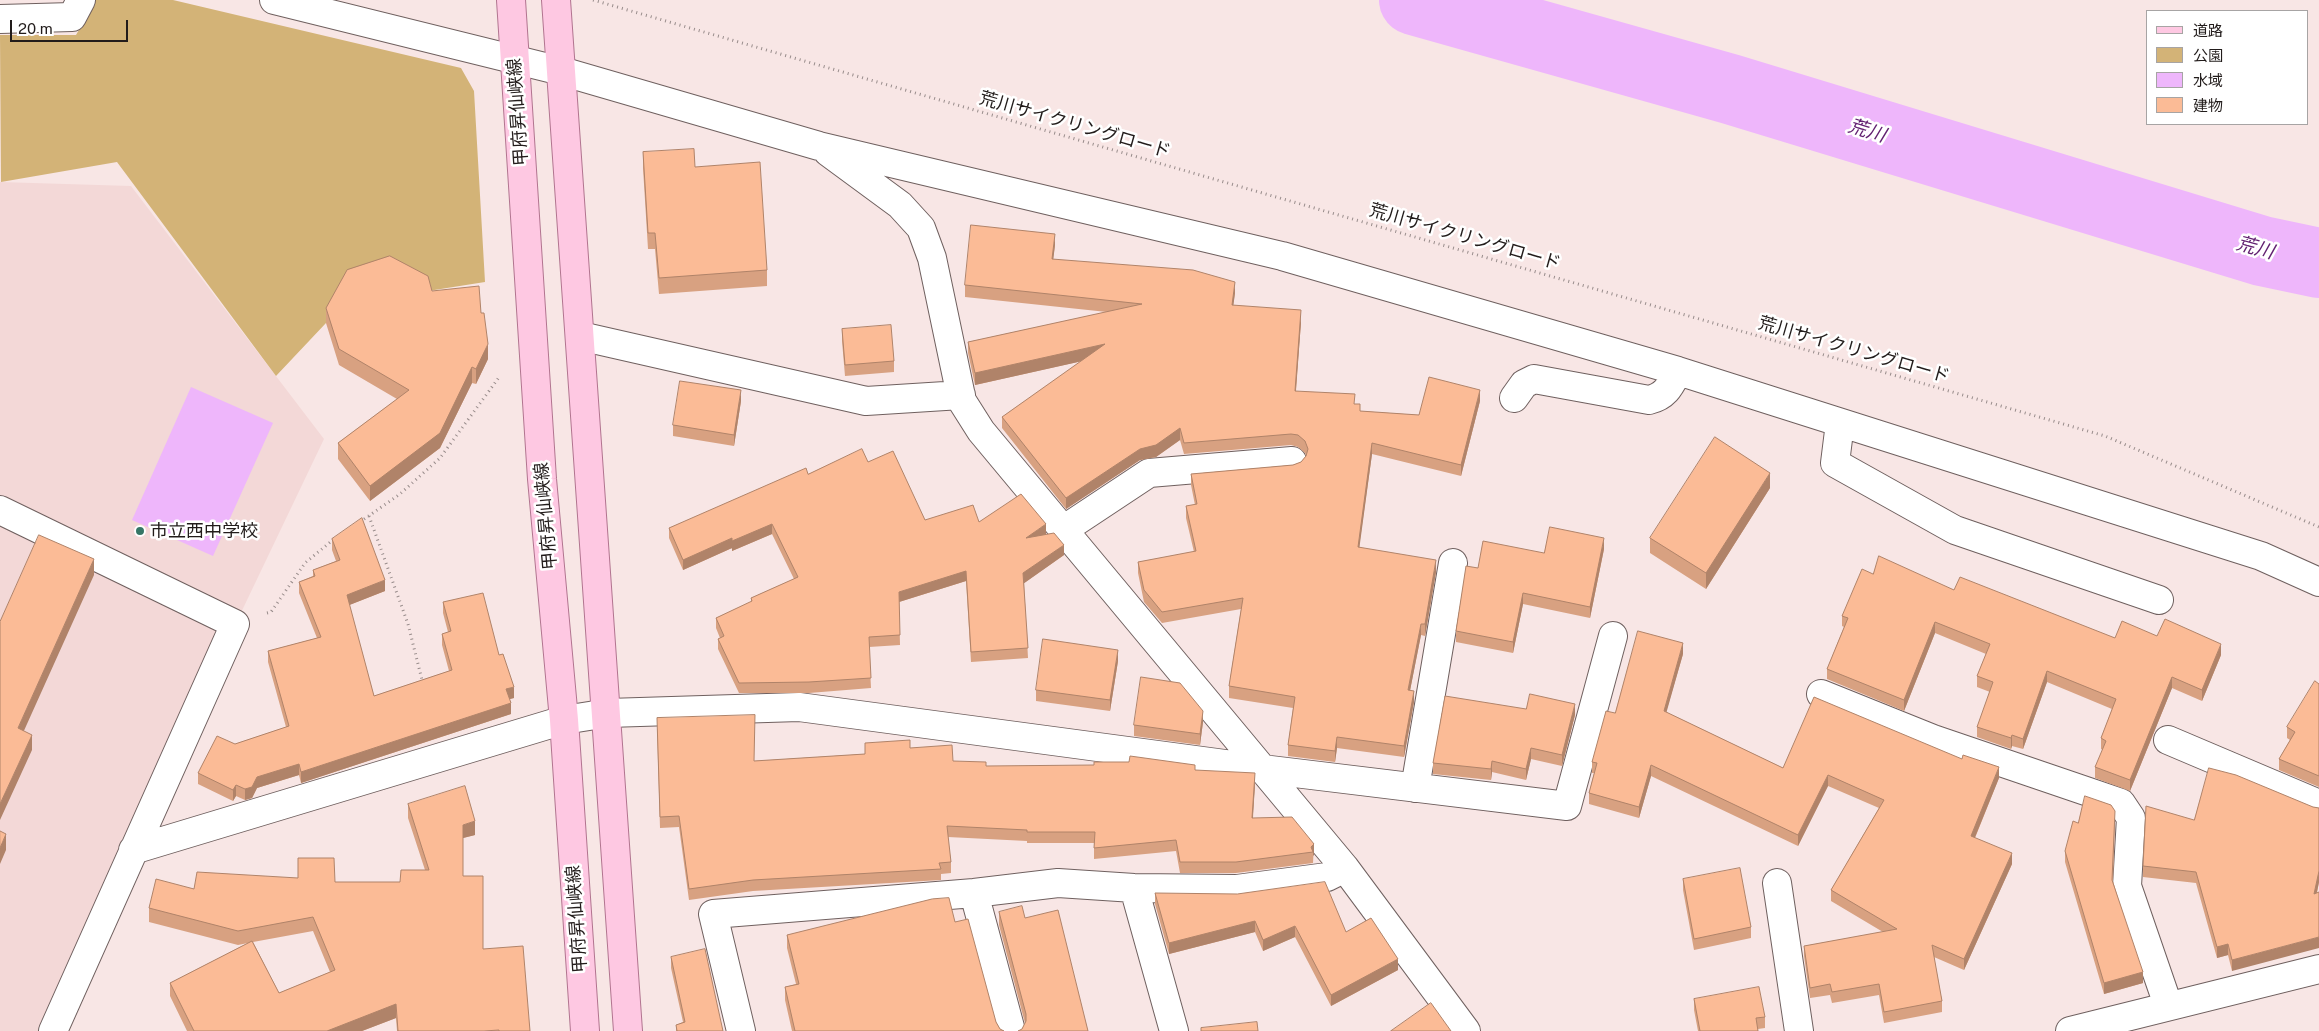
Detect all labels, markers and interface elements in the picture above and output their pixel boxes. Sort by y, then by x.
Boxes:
scale bar [12,10,130,42]
legend [2146,10,2309,125]
text: 20 m [18,20,53,37]
text: 道路 [2193,22,2223,39]
text: 公園 [2193,47,2223,64]
street label: 甲府昇仙峡線 [503,57,533,167]
text: 水域 [2193,72,2223,89]
street label: 荒川サイクリングロード [977,87,1173,163]
text: 建物 [2193,97,2223,114]
water label: 荒川 [1845,115,1889,147]
street label: 荒川サイクリングロード [1367,199,1563,275]
water label: 荒川 [2234,232,2276,264]
street label: 荒川サイクリングロード [1756,312,1952,388]
street label: 甲府昇仙峡線 [531,461,561,571]
place label: 市立西中学校 [150,520,258,542]
marker: 市立西中学校 [134,525,146,537]
street label: 甲府昇仙峡線 [562,864,592,974]

